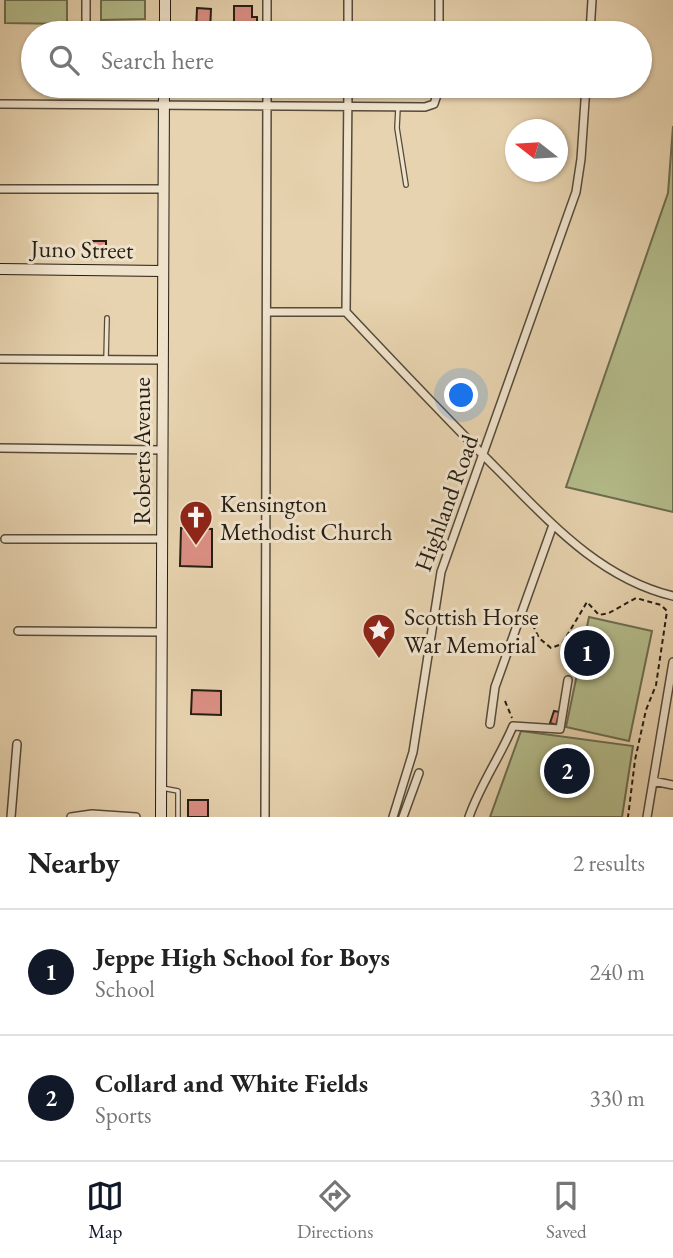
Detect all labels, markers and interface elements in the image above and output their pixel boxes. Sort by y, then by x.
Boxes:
search box [21,21,652,98]
icon: search [45,41,83,79]
text: Search here [101,43,214,77]
north arrow [505,119,568,182]
street label: Juno Street [28,233,134,265]
street label: Roberts Avenue [126,377,157,525]
your location [444,378,478,412]
street label: Highland Road [407,430,485,576]
place label: Kensington Methodist Church [220,488,393,547]
church icon: Kensington Methodist Church [177,498,215,547]
place label: Scottish Horse War Memorial [404,601,539,660]
place icon: Scottish Horse War Memorial [360,611,398,660]
pin: 1 [564,627,610,679]
pin: 2 [544,745,590,797]
text: Nearby [28,843,120,882]
text: 2 results [573,848,645,878]
text: Jeppe High School for Boys [95,940,390,974]
text: 1 [45,957,57,987]
text: 240 m [589,957,645,987]
text: School [95,974,155,1004]
text: Collard and White Fields [95,1066,368,1100]
text: 2 [45,1083,57,1113]
text: 330 m [589,1083,645,1113]
text: Sports [95,1100,151,1130]
tab: Map [86,1177,124,1244]
tab: Directions [297,1177,373,1244]
tab: Saved [546,1177,587,1244]

